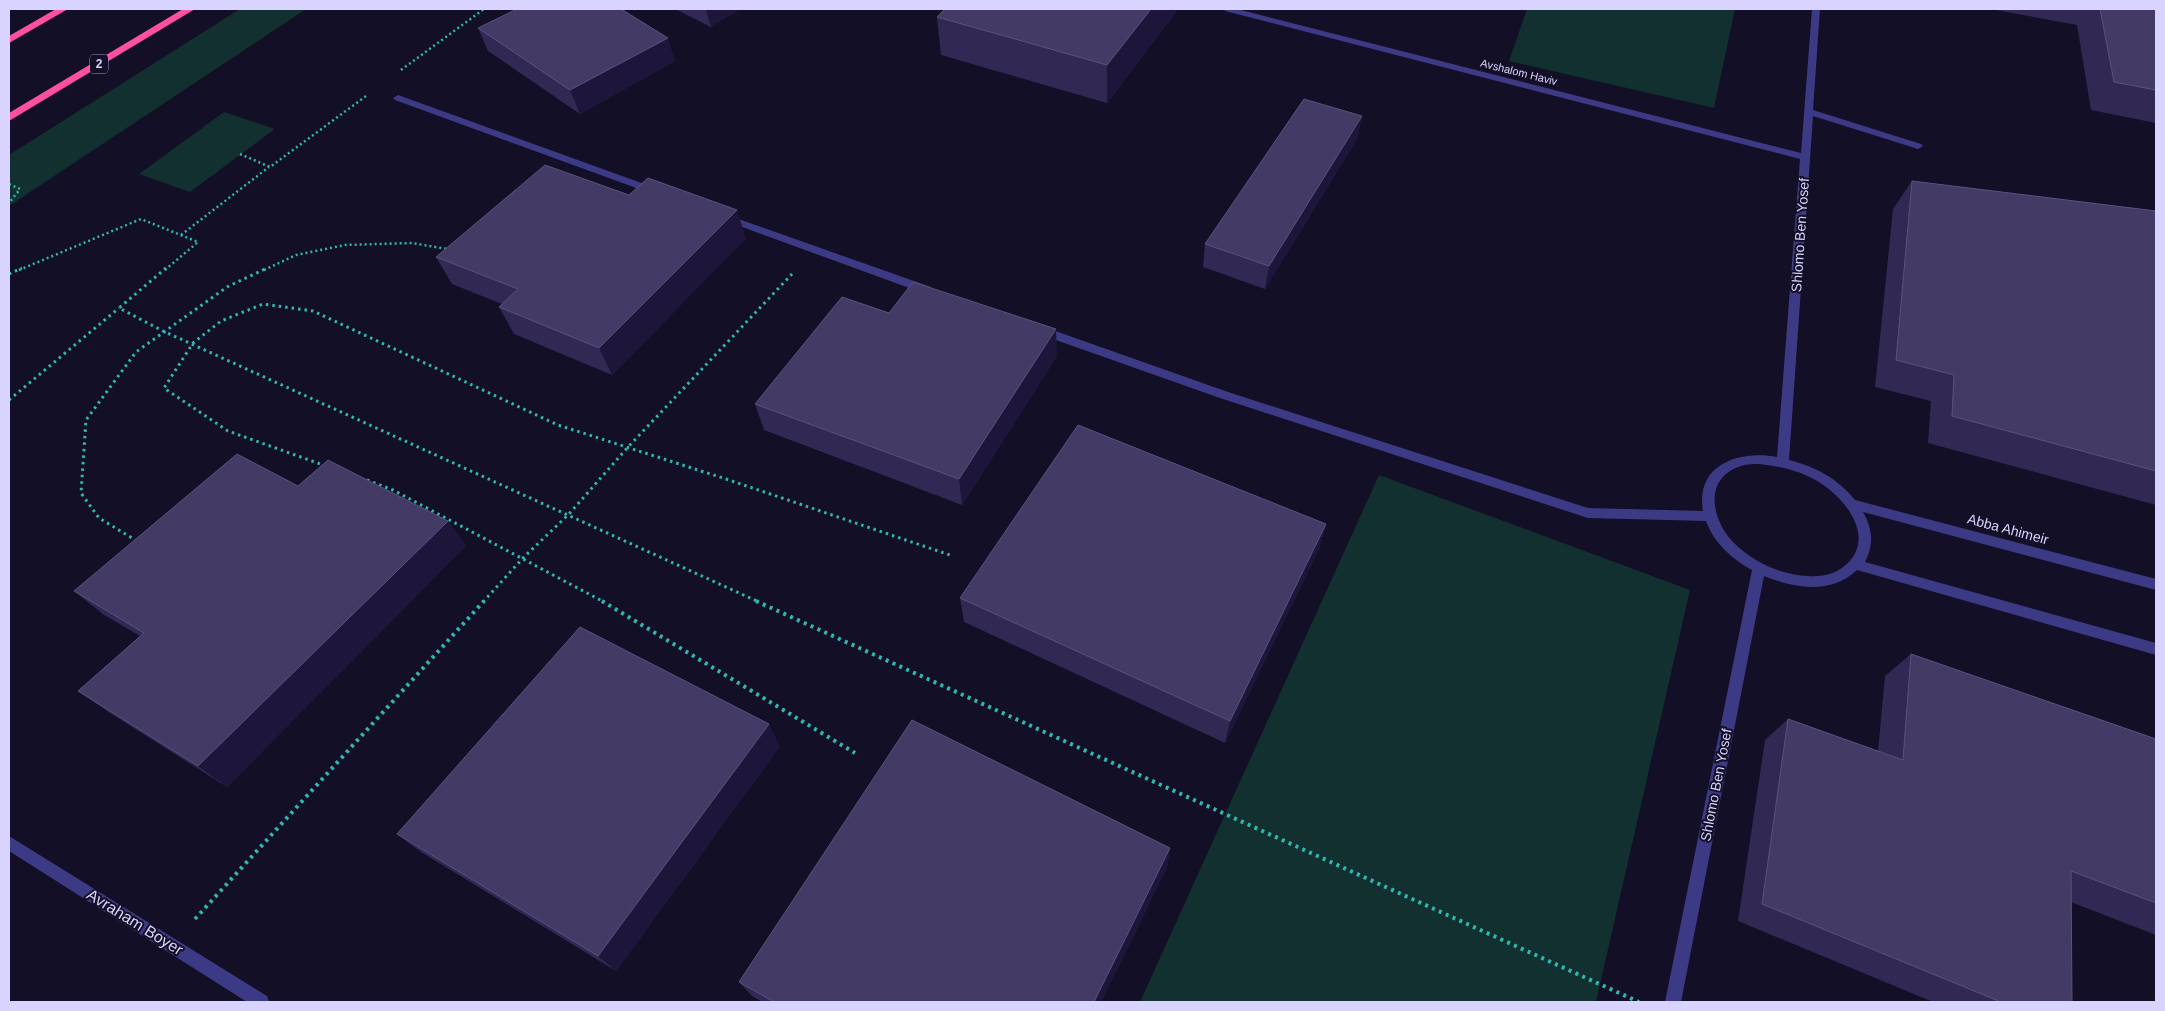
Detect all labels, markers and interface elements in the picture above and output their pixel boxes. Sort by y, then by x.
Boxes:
road number: 2 [90,54,108,74]
street label: Avshalom Haviv [1479,57,1559,87]
street label: Shlomo Ben Yosef [1788,177,1812,293]
street label: Abba Ahimeir [1966,510,2051,548]
street label: Shlomo Ben Yosef [1697,727,1735,843]
street label: Avraham Boyer [84,886,187,959]

